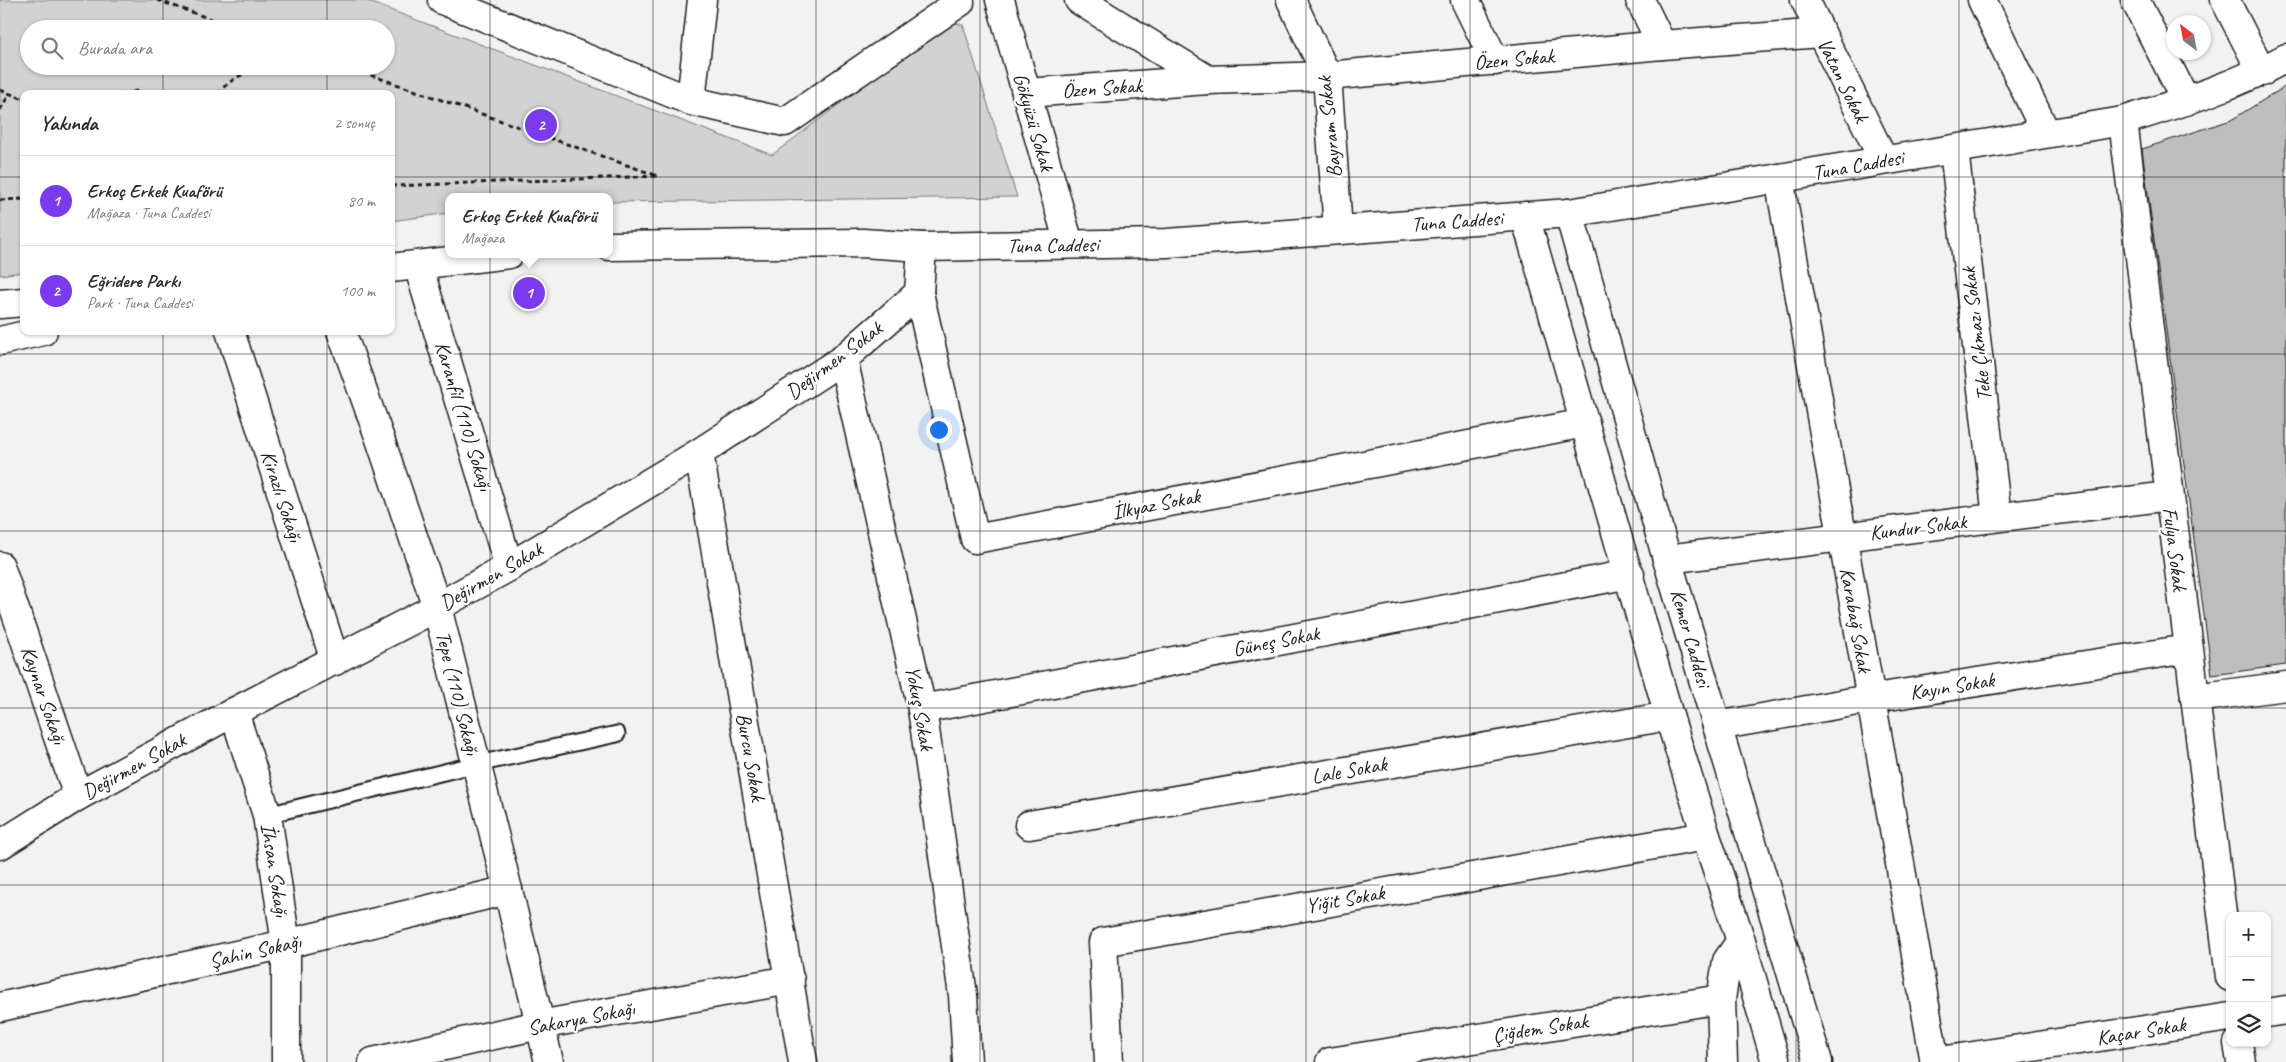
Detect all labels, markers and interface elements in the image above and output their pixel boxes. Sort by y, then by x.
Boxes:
north arrow [2166,15,2211,60]
search box [20,20,395,75]
icon: search [38,34,66,62]
street label: Vatan Sokak [1811,34,1876,128]
text: Burada ara [78,36,152,60]
street label: Özen Sokak [1473,42,1557,75]
street label: Gökyüzü Sokak [1008,70,1061,175]
street label: Özen Sokak [1061,72,1145,104]
street label: Bayram Sokak [1311,74,1347,179]
pin: 2 [525,106,557,144]
text: Yakında [40,110,98,136]
text: 2 sonuç [334,113,375,133]
street label: Tuna Caddesi [1811,144,1908,186]
text: Erkoç Erkek Kuaförü [87,179,222,203]
text: 1 [52,191,60,211]
text: 80 m [348,191,375,211]
popup [445,193,613,258]
text: Mağaza · Tuna Caddesi [87,203,210,223]
text: Erkoç Erkek Kuaförü [462,204,596,228]
street label: Tuna Caddesi [1410,205,1507,237]
text: Mağaza [462,228,504,248]
street label: Tuna Caddesi [1007,231,1102,259]
street label: Teke Çıkmazı Sokak [1955,264,1997,402]
text: Eğridere Parkı [87,269,180,293]
pin: 1 [513,274,545,312]
text: 2 [52,281,60,301]
text: 100 m [341,281,375,301]
text: Park · Tuna Caddesi [87,293,193,313]
street label: Değirmen Sokak [780,314,889,405]
street label: Karanfil (110) Sokağı [429,338,499,495]
your location [926,417,952,443]
street label: Kirazlı Sokağı [255,447,309,546]
street label: İlkyaz Sokak [1110,482,1204,525]
street label: Fulya Sokak [2157,506,2193,594]
street label: Kundur Sokak [1868,508,1969,546]
street label: Değirmen Sokak [435,535,548,616]
street label: Karabağ Sokak [1834,565,1878,676]
street label: Kemer Caddesi [1665,586,1718,693]
street label: Güneş Sokak [1230,620,1323,662]
street label: Tepe (110) Sokağı [430,628,486,759]
street label: Kaynar Sokağı [15,643,73,748]
street label: Yokuş Sokak [900,664,940,754]
street label: Kayın Sokak [1908,666,1997,706]
street label: Burcu Sokak [731,711,772,805]
street label: Değirmen Sokak [78,726,192,805]
street label: Lale Sokak [1309,750,1390,789]
street label: İhsan Sokağı [255,821,295,920]
street label: Yiğit Sokak [1304,879,1388,919]
map controls [2226,912,2271,1047]
button: + [2226,912,2271,957]
street label: Şahin Sokağı [207,928,304,974]
button: − [2226,957,2271,1002]
street label: Sakarya Sokağı [525,995,638,1041]
button: layers [2226,1002,2271,1047]
street label: Çiğdem Sokak [1491,1007,1592,1048]
street label: Kaçar Sokak [2095,1011,2189,1051]

